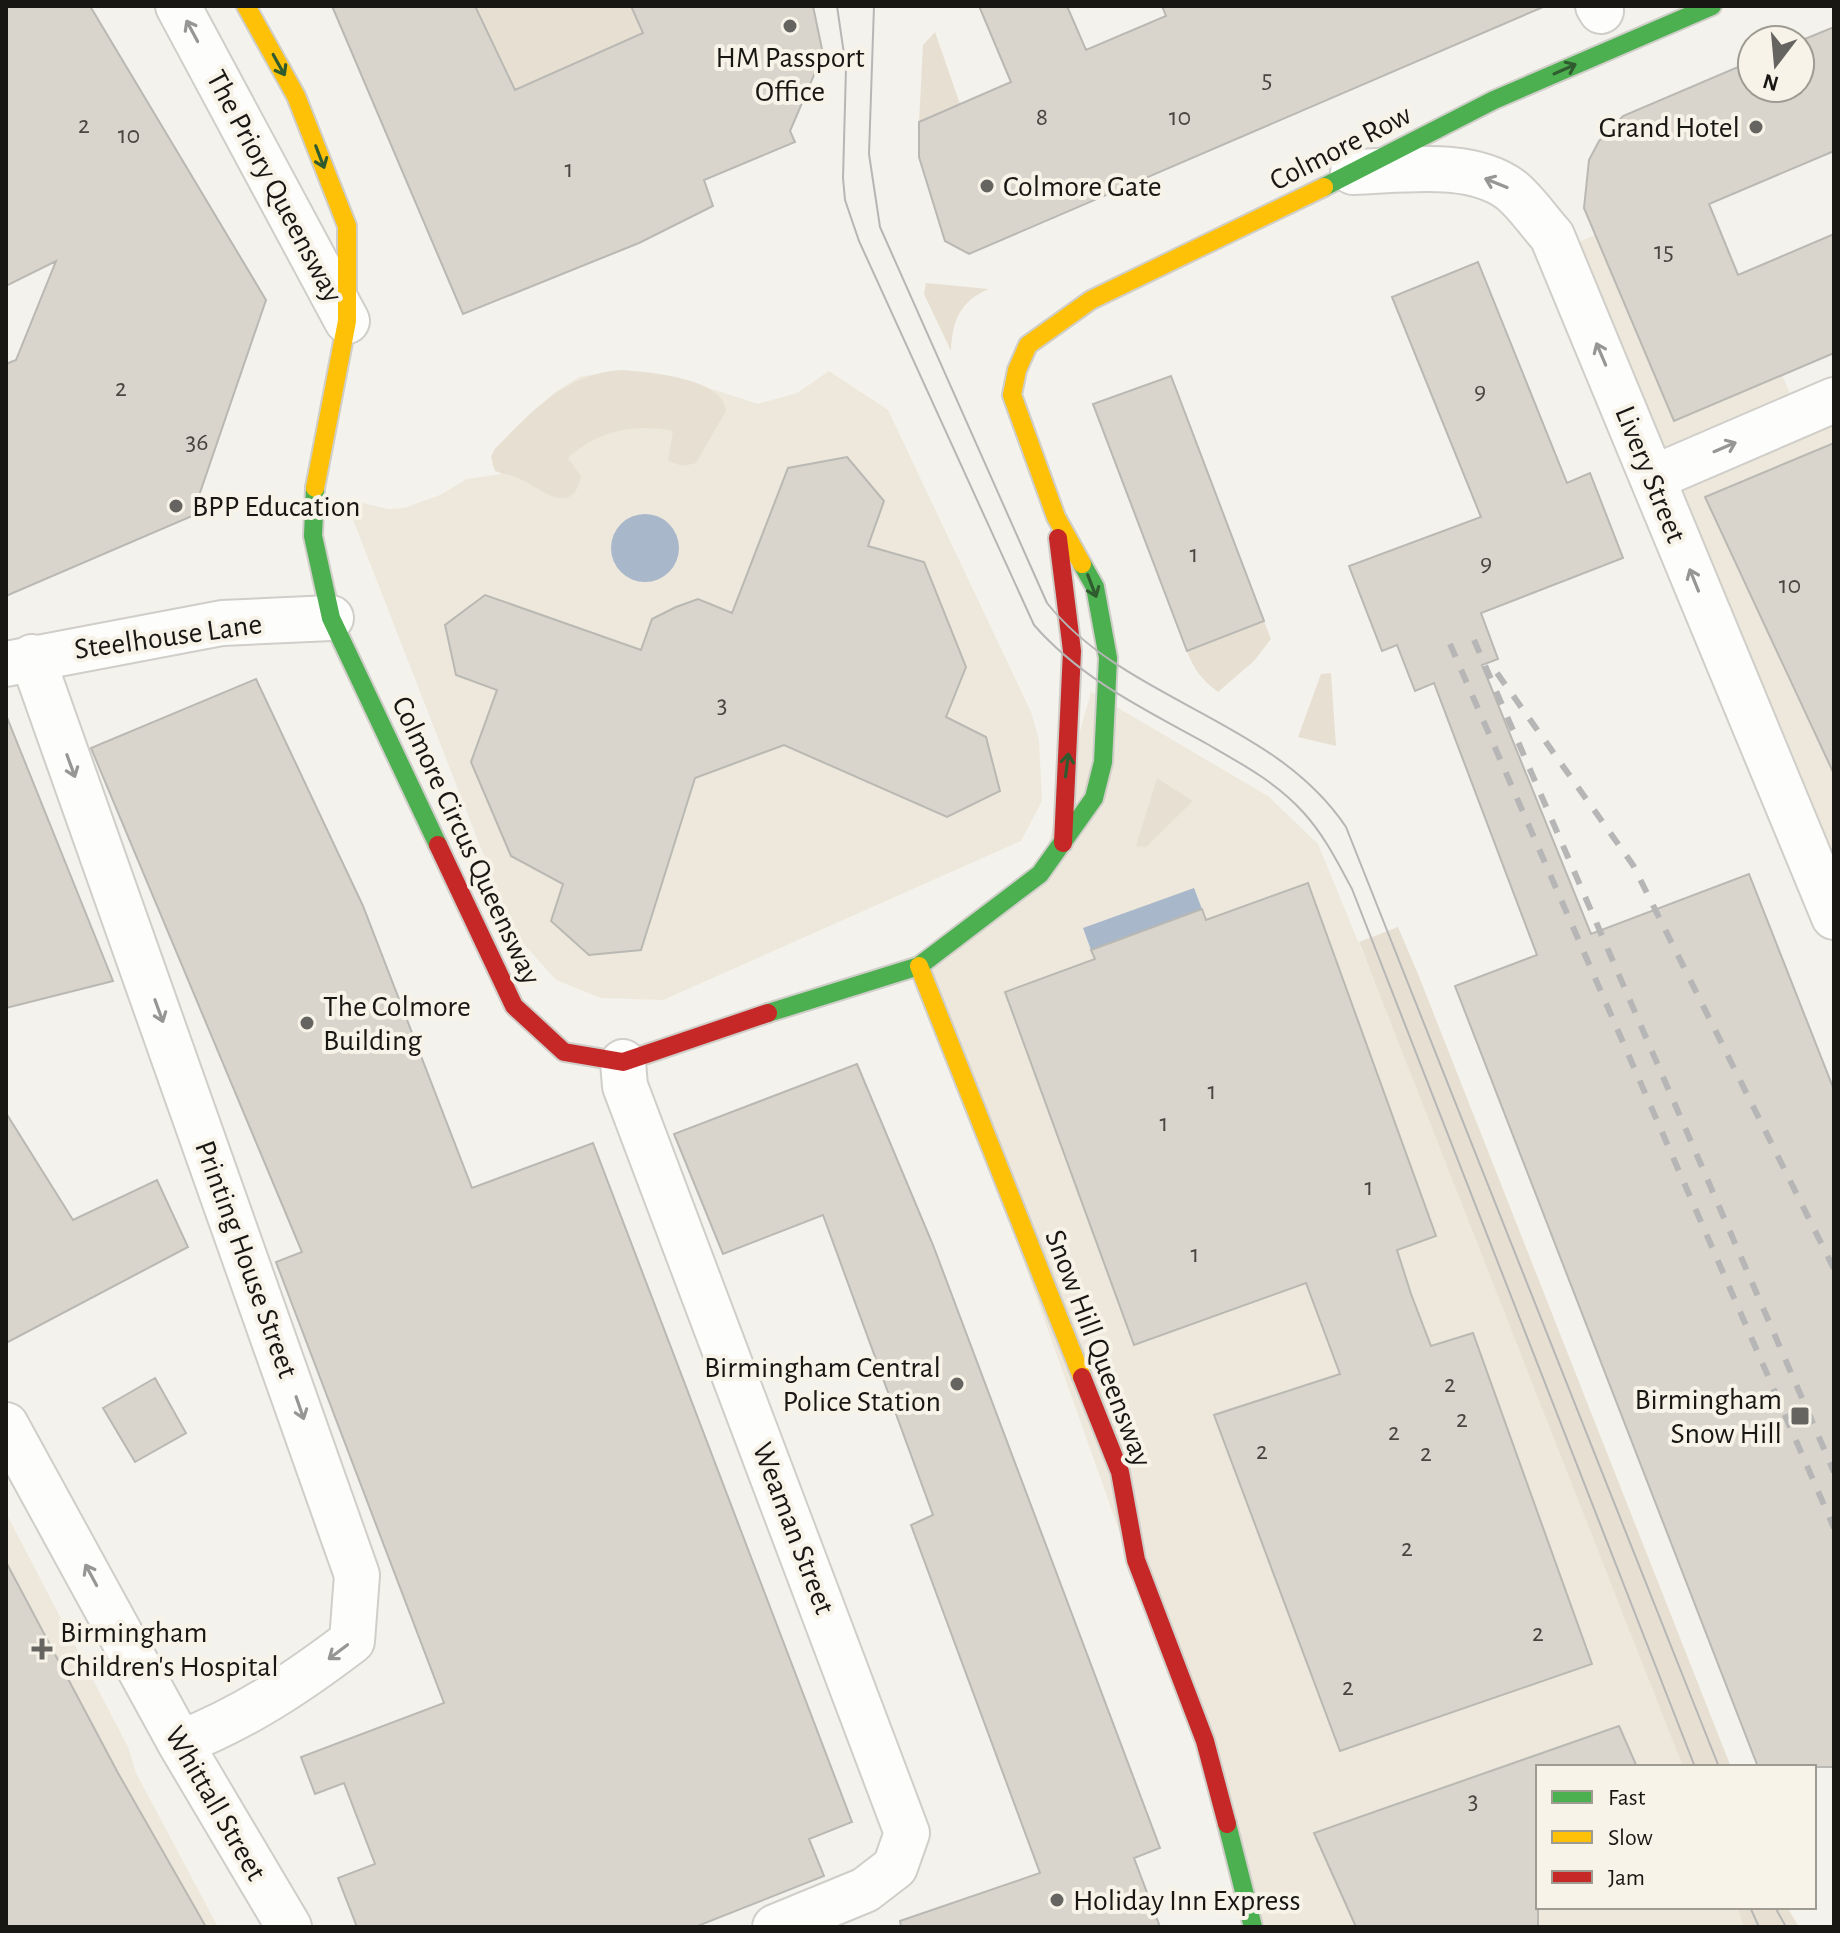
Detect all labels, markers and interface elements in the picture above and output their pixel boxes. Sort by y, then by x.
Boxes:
marker: HM Passport Office [781,17,799,35]
one-way arrow [183,19,199,43]
north arrow [1736,24,1816,104]
place label: HM Passport Office [716,43,865,107]
one-way arrow [271,53,287,76]
one-way arrow [1552,60,1577,75]
street label: The Priory Queensway [200,66,348,308]
house number: 5 [1262,66,1272,92]
text: N [1760,70,1781,95]
street label: Colmore Row [1265,100,1416,196]
house number: 8 [1036,104,1048,130]
house number: 10 [1169,104,1191,130]
house number: 2 [78,112,90,138]
place label: Grand Hotel [1599,113,1740,143]
marker: Grand Hotel [1747,118,1765,136]
house number: 10 [118,122,140,148]
one-way arrow [314,144,328,169]
house number: 1 [565,156,573,182]
place label: Colmore Gate [1003,172,1162,202]
one-way arrow [1484,175,1509,190]
marker: Colmore Gate [978,177,996,195]
house number: 15 [1654,238,1674,264]
one-way arrow [1593,343,1608,367]
house number: 2 [115,375,127,401]
house number: 9 [1474,378,1486,404]
street label: Livery Street [1609,402,1691,547]
house number: 36 [186,429,208,455]
one-way arrow [1712,439,1737,454]
place label: BPP Education [192,492,361,522]
marker: BPP Education [167,497,185,515]
house number: 1 [1190,541,1198,567]
house number: 9 [1480,550,1492,576]
one-way arrow [1686,568,1701,593]
house number: 10 [1779,572,1801,598]
one-way arrow [1086,573,1100,598]
street label: Steelhouse Lane [72,609,264,665]
street label: Colmore Circus Queensway [386,692,546,989]
house number: 3 [717,692,727,718]
one-way arrow [1060,753,1075,778]
one-way arrow [65,754,79,778]
place label: The Colmore Building [323,992,471,1056]
one-way arrow [152,998,167,1023]
marker: The Colmore Building [298,1014,316,1032]
house number: 1 [1208,1078,1216,1104]
house number: 1 [1160,1110,1168,1136]
street label: Printing House Street [189,1137,303,1382]
house number: 1 [1365,1174,1373,1200]
street label: Snow Hill Queensway [1039,1226,1157,1471]
house number: 1 [1191,1241,1199,1267]
place label: Birmingham Central Police Station [704,1353,941,1417]
house number: 2 [1444,1371,1456,1397]
marker: Birmingham Central Police Station [948,1375,966,1393]
place label: Birmingham Snow Hill [1634,1385,1782,1449]
one-way arrow [293,1395,308,1420]
marker: Birmingham Snow Hill [1789,1405,1811,1427]
house number: 2 [1456,1406,1468,1432]
house number: 2 [1388,1419,1400,1445]
street label: Weaman Street [747,1438,840,1619]
house number: 2 [1256,1438,1268,1464]
house number: 2 [1420,1440,1432,1466]
house number: 2 [1401,1535,1413,1561]
one-way arrow [82,1564,98,1588]
place label: Birmingham Children's Hospital [60,1618,279,1682]
house number: 2 [1532,1620,1544,1646]
marker: Birmingham Children's Hospital [31,1638,53,1660]
one-way arrow [328,1643,350,1660]
house number: 2 [1342,1674,1354,1700]
street label: Whittall Street [159,1721,272,1886]
legend [1536,1765,1816,1909]
text: Fast [1608,1786,1646,1810]
house number: 3 [1468,1788,1478,1814]
text: Slow [1608,1826,1653,1850]
text: Jam [1608,1866,1645,1890]
place label: Holiday Inn Express [1073,1886,1301,1916]
marker: Holiday Inn Express [1048,1891,1066,1909]

